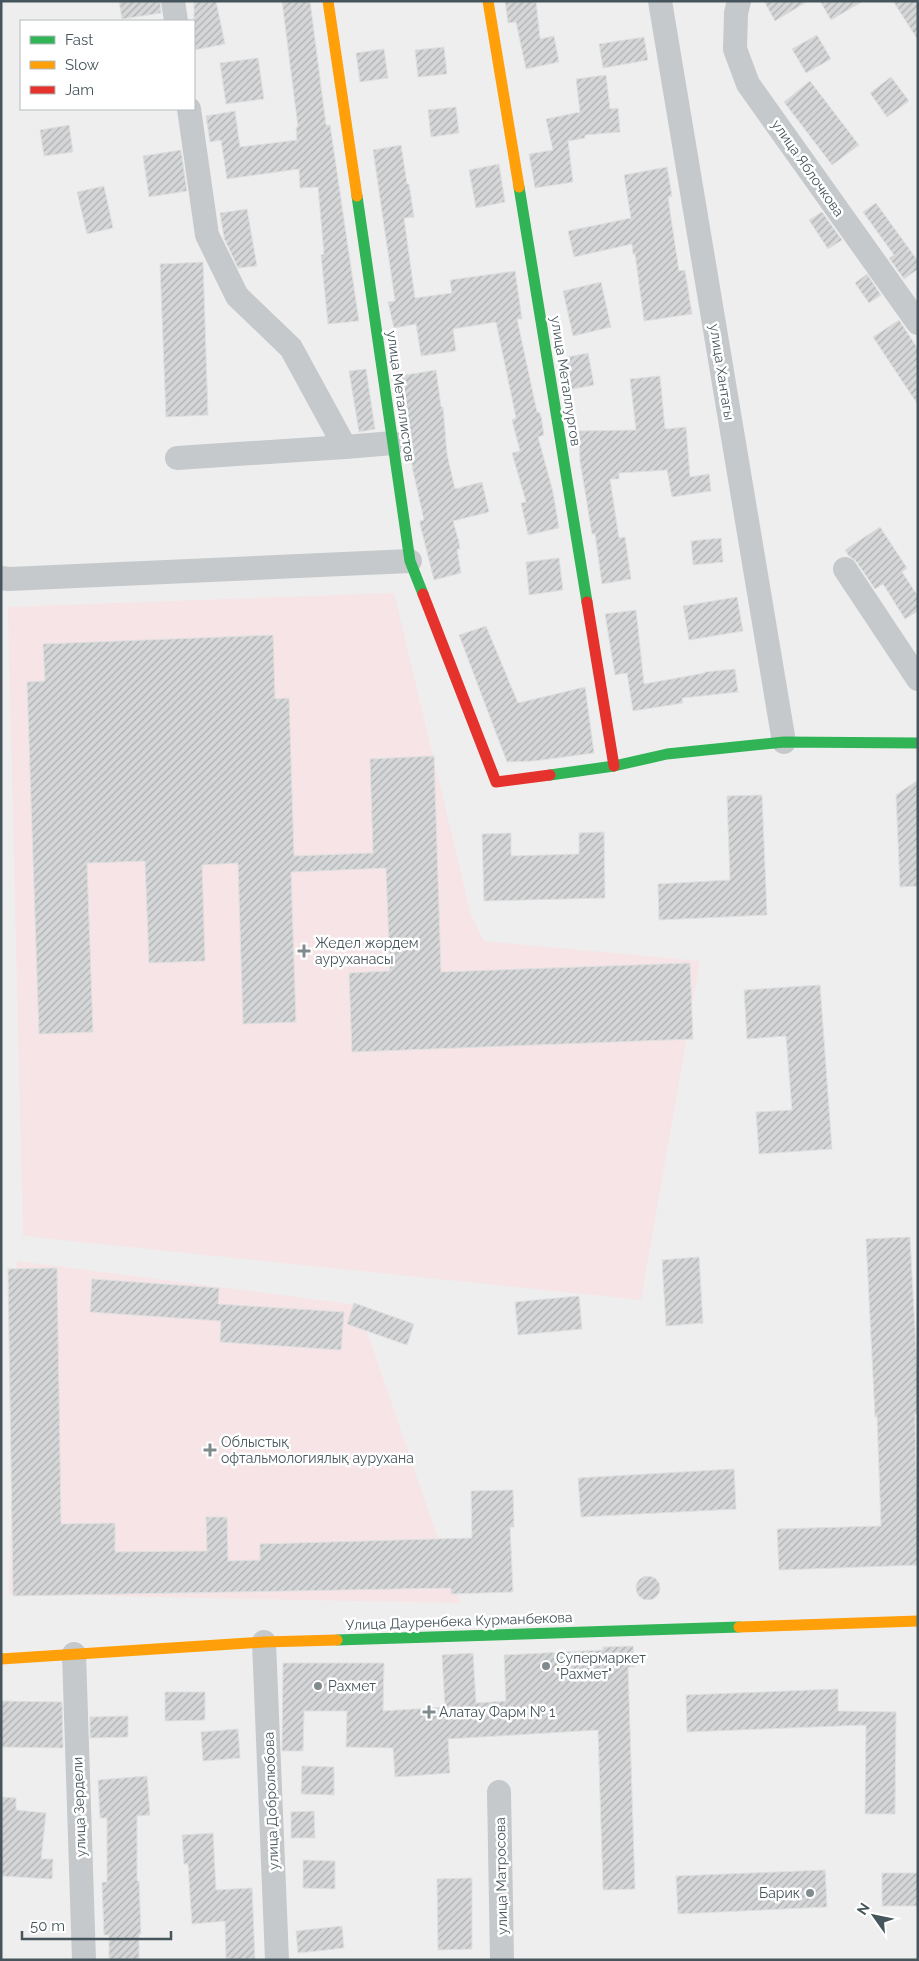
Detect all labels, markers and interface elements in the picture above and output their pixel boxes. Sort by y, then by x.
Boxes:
legend [20,20,195,110]
text: Fast [65,31,93,49]
text: Slow [65,56,99,74]
text: Jam [65,81,94,99]
street label: улица Яблочкова [769,117,847,219]
street label: улица Металлургов [548,315,584,447]
street label: улица Хантагы [706,323,738,421]
street label: улица Металлистов [384,329,418,463]
place label: Жедел жәрдем ауруханасы [315,935,419,967]
marker: Жедел жәрдем ауруханасы [297,944,311,958]
place label: Облыстық офтальмологиялық аурухана [221,1434,414,1466]
marker: Облыстық офтальмологиялық аурухана [203,1443,217,1457]
street label: Улица Дауренбека Курманбекова [345,1609,573,1633]
place label: Супермаркет "Рахмет" [556,1650,646,1682]
marker: Супермаркет "Рахмет" [540,1660,552,1672]
place label: Рахмет [328,1678,376,1694]
marker: Рахмет [312,1680,324,1692]
place label: Алатау Фарм № 1 [439,1704,555,1720]
marker: Алатау Фарм № 1 [423,1706,435,1718]
street label: улица Добролюбова [261,1732,281,1870]
street label: улица Зердели [69,1757,89,1857]
street label: улица Матросова [492,1817,510,1935]
place label: Барик [759,1885,800,1901]
marker: Барик [804,1887,816,1899]
north arrow [849,1891,899,1941]
text: N [853,1900,873,1918]
scale bar [22,1908,171,1940]
text: 50 m [30,1917,65,1935]

